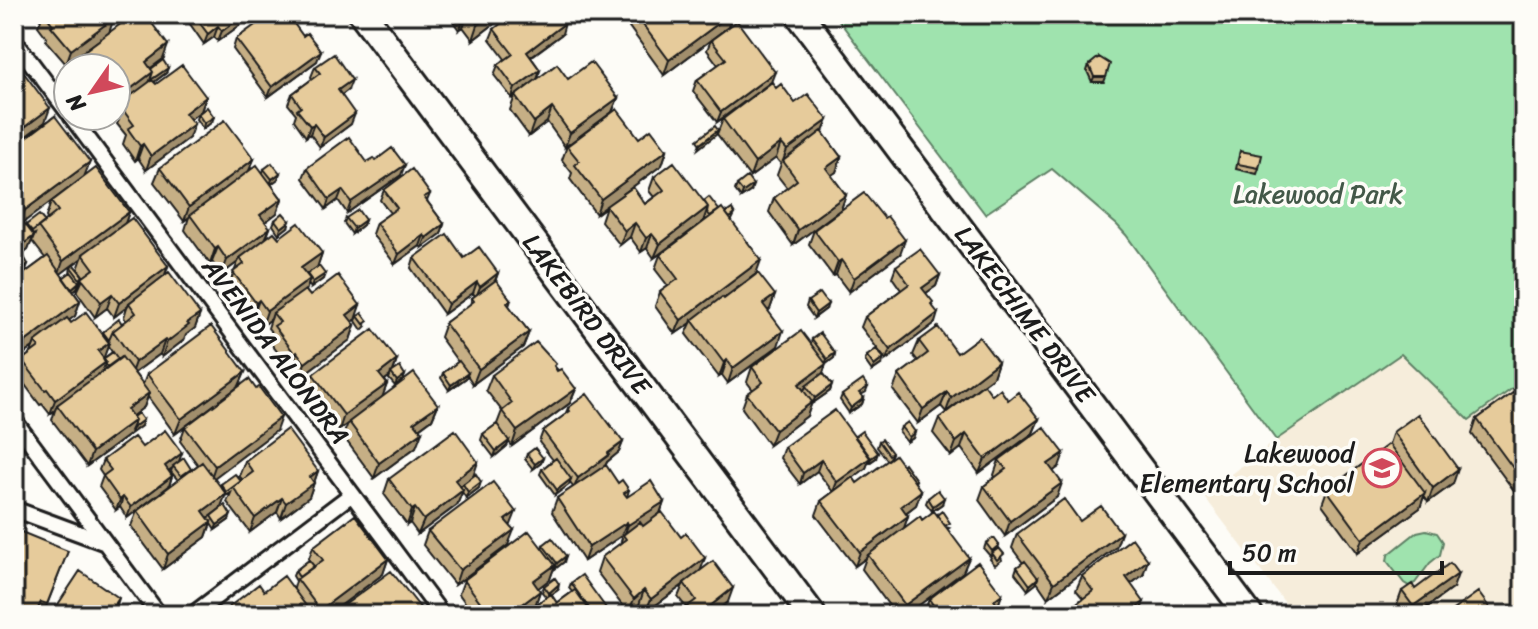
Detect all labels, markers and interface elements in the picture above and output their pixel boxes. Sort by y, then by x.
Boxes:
north arrow [52,52,132,132]
text: N [55,85,97,121]
park label: Lakewood Park [1233,171,1403,217]
street label: LAKECHIME DRIVE [942,215,1109,415]
street label: LAKEBIRD DRIVE [510,223,665,406]
street label: AVENIDA ALONDRA [189,247,362,455]
place label: Lakewood Elementary School [1139,430,1356,506]
school or university icon: Lakewood Elementary School [1361,447,1403,489]
scale bar [1230,525,1442,575]
text: 50 m [1242,532,1297,574]

